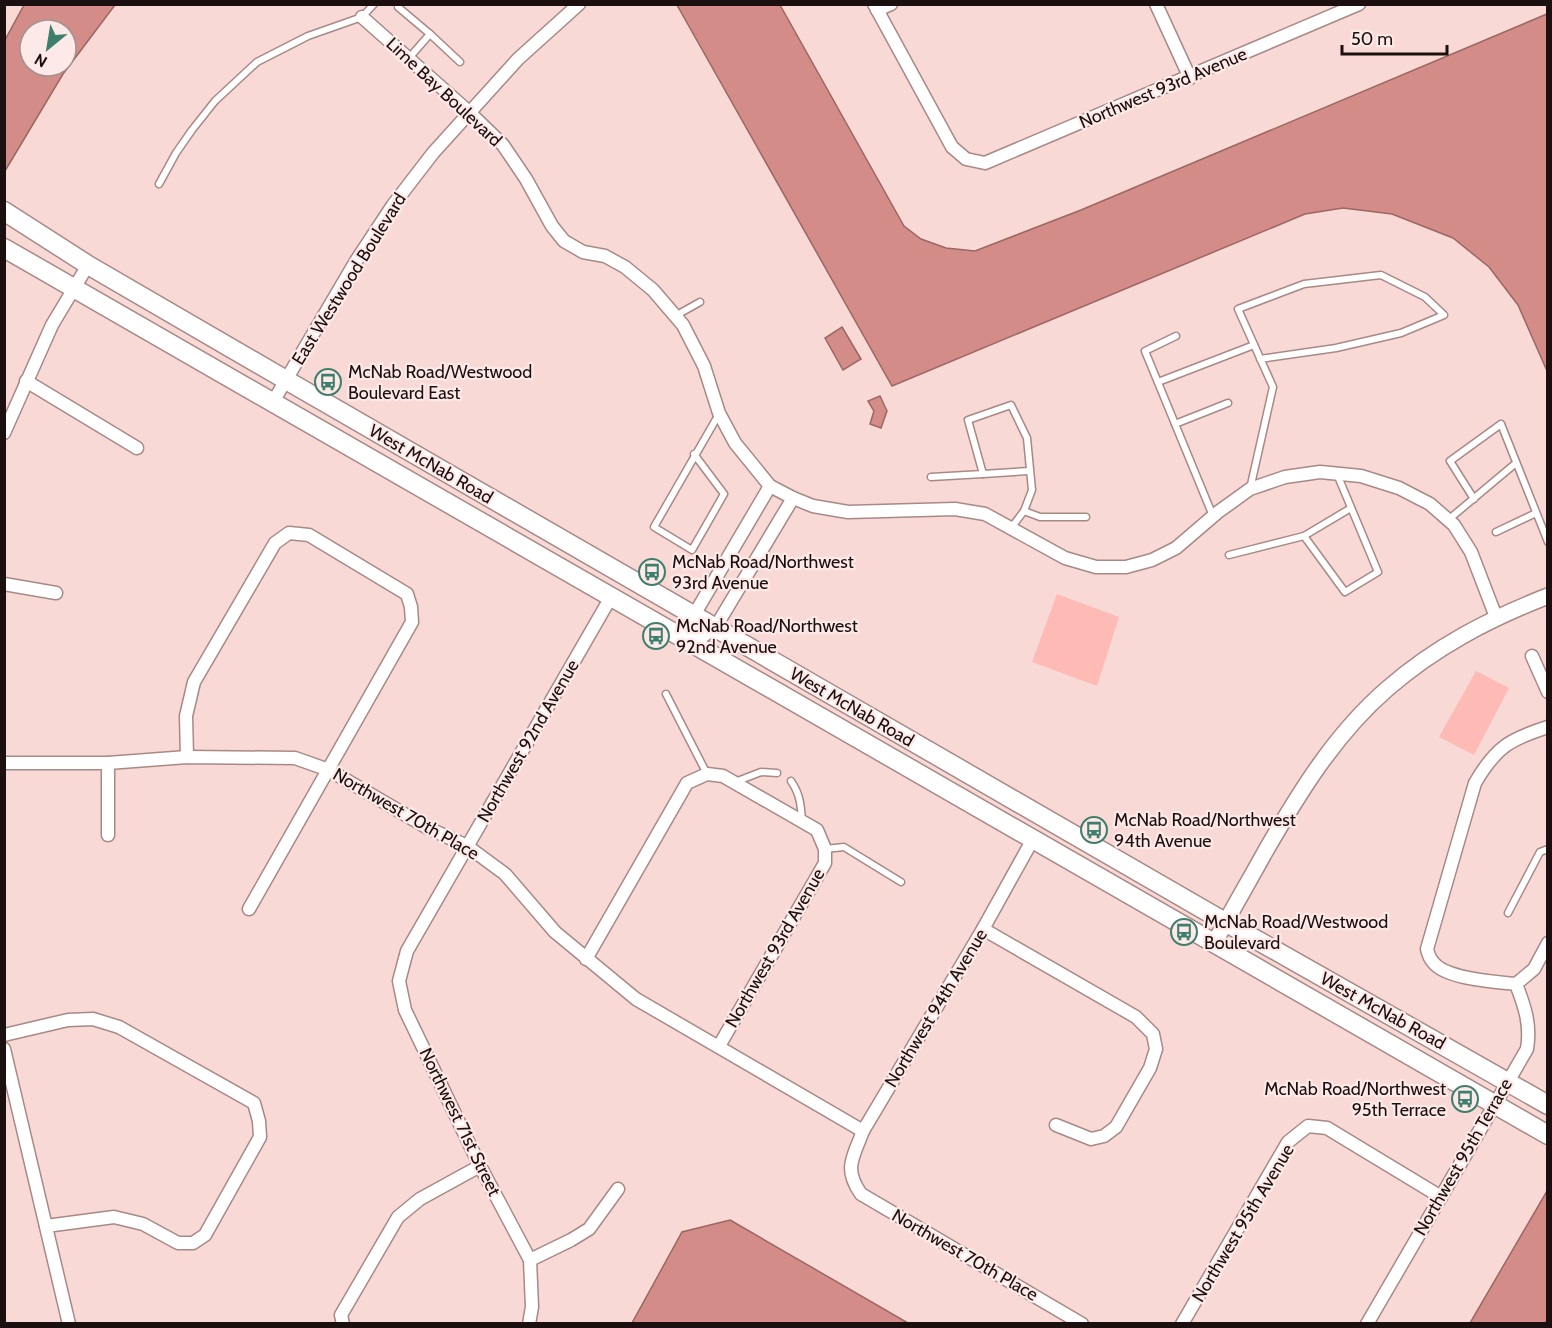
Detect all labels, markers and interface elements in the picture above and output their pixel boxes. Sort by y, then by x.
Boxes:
north arrow [18,18,78,78]
scale bar [1342,18,1447,56]
text: 50 m [1351,28,1393,50]
street label: Lime Bay Boulevard [382,33,506,151]
street label: Northwest 93rd Avenue [1076,43,1250,133]
text: N [31,50,50,72]
street label: East Westwood Boulevard [287,189,411,369]
place label: McNab Road/Westwood Boulevard East [348,361,532,404]
bus stop icon: McNab Road/Westwood Boulevard East [313,367,343,397]
street label: West McNab Road [365,420,497,508]
place label: McNab Road/Northwest 93rd Avenue [672,551,854,594]
bus stop icon: McNab Road/Northwest 93rd Avenue [637,557,667,587]
place label: McNab Road/Northwest 92nd Avenue [676,615,858,658]
bus stop icon: McNab Road/Northwest 92nd Avenue [641,621,671,651]
street label: Northwest 92nd Avenue [472,656,584,826]
street label: West McNab Road [786,663,918,751]
street label: Northwest 70th Place [329,763,483,865]
place label: McNab Road/Northwest 94th Avenue [1114,809,1296,852]
bus stop icon: McNab Road/Northwest 94th Avenue [1079,815,1109,845]
street label: Northwest 93rd Avenue [720,865,830,1031]
place label: McNab Road/Westwood Boulevard [1204,911,1388,954]
bus stop icon: McNab Road/Westwood Boulevard [1169,917,1199,947]
street label: Northwest 94th Avenue [880,925,992,1091]
street label: West McNab Road [1317,968,1449,1054]
street label: Northwest 71st Street [415,1044,505,1200]
street label: Northwest 95th Terrace [1409,1075,1517,1239]
place label: McNab Road/Northwest 95th Terrace [1264,1078,1446,1121]
bus stop icon: McNab Road/Northwest 95th Terrace [1450,1084,1480,1114]
street label: Northwest 95th Avenue [1187,1140,1299,1306]
street label: Northwest 70th Place [888,1204,1042,1306]

